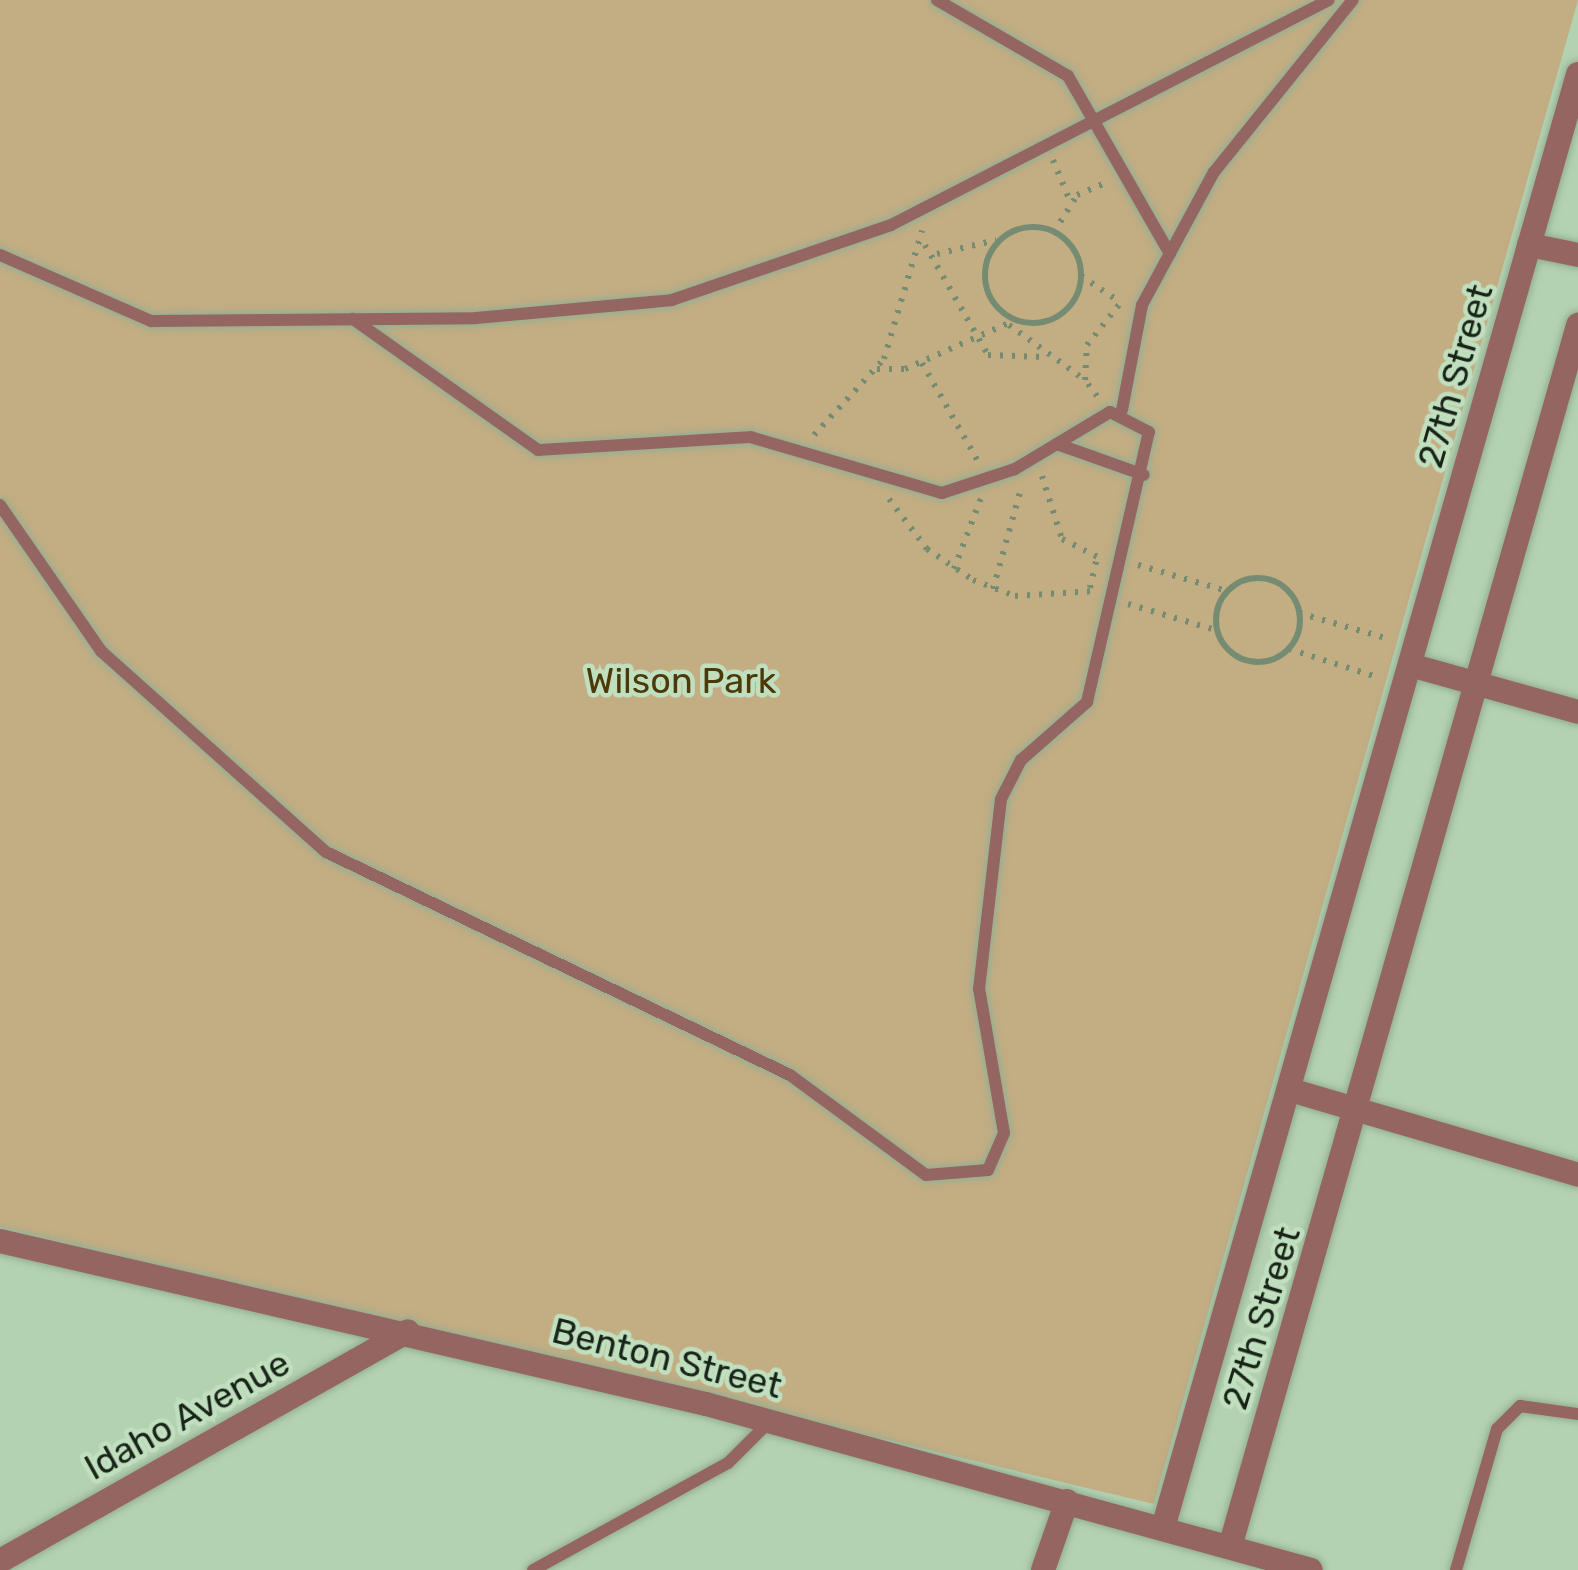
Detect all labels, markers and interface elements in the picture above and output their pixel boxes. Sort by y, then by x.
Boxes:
street label: 27th Street [1408,279,1502,473]
park label: Wilson Park [586,659,776,703]
street label: 27th Street [1213,1222,1309,1414]
street label: Benton Street [548,1309,786,1407]
street label: Idaho Avenue [77,1341,297,1489]

